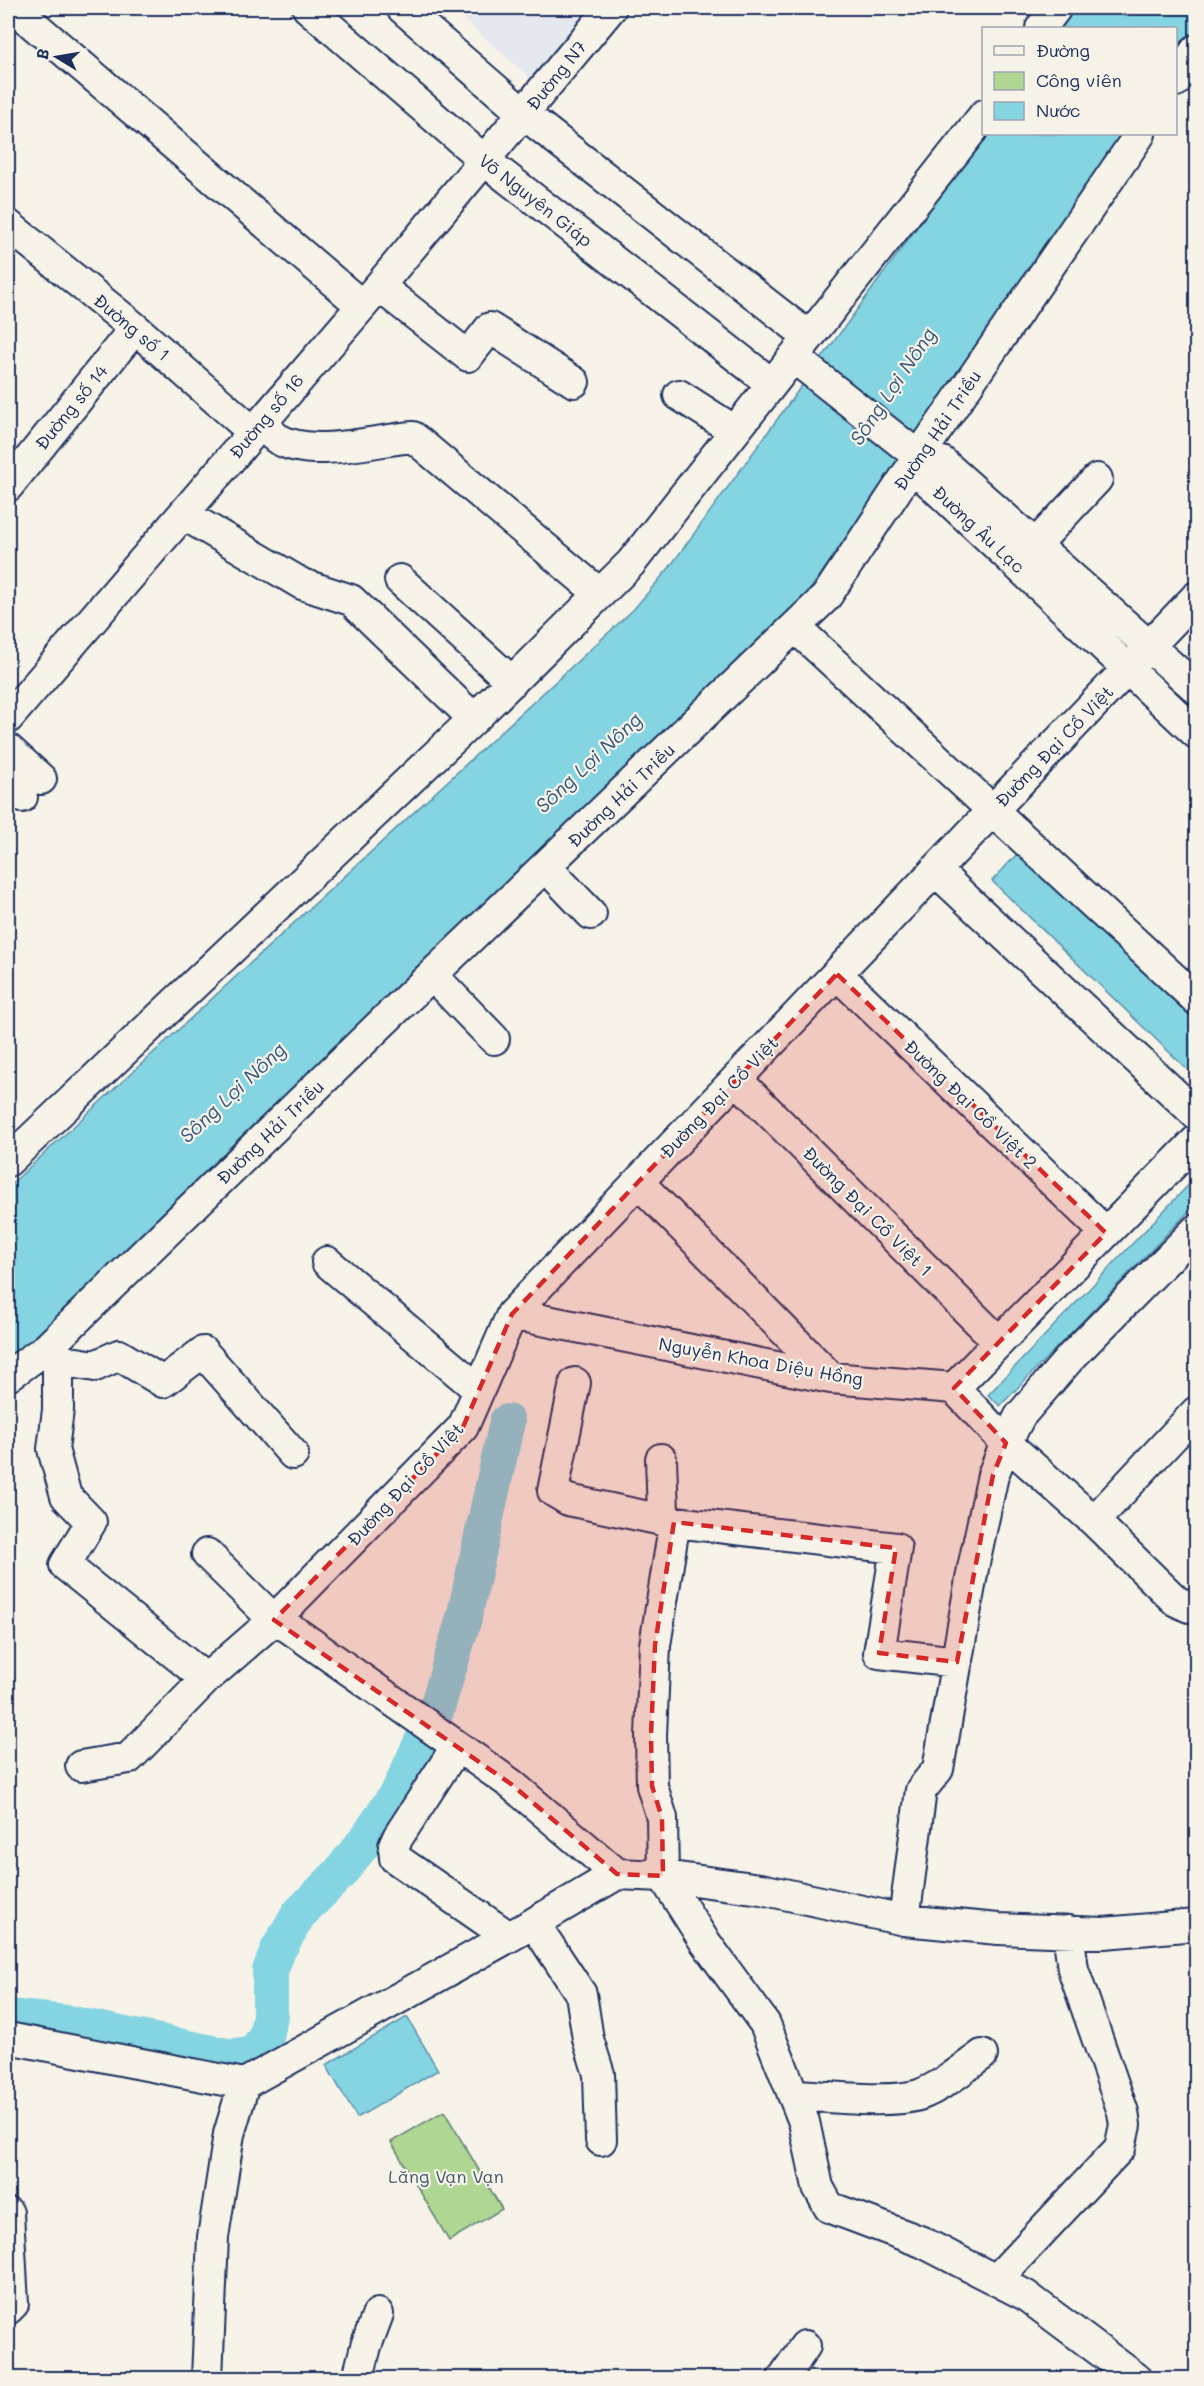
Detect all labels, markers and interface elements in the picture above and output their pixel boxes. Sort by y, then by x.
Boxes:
north arrow [27,27,87,87]
legend [982,27,1177,135]
street label: Đường N7 [521,35,591,115]
text: Đường [1036,38,1090,62]
text: B [30,47,53,61]
text: Công viên [1036,68,1122,92]
text: Nước [1036,98,1080,122]
street label: Võ Nguyên Giáp [474,148,598,252]
street label: Đường số 1 [89,288,175,366]
water label: Sông Lợi Nông [843,322,941,450]
street label: Đường số 14 [29,359,113,455]
street label: Đường Hải Triều [888,365,986,495]
street label: Đường số 16 [223,369,309,463]
street label: Đường Âu Lạc [928,480,1030,578]
street label: Đường Đại Cồ Việt [990,680,1118,812]
water label: Sông Lợi Nông [529,706,647,818]
street label: Đường Hải Triều [562,738,680,852]
street label: Đường Đại Cồ Việt [655,1031,783,1163]
street label: Đường Đại Cồ Việt 2 [899,1034,1043,1174]
water label: Sông Lợi Nông [173,1036,291,1148]
street label: Đường Hải Triều [211,1075,329,1189]
street label: Đường Đại Cồ Việt 1 [798,1141,938,1281]
street label: Nguyễn Khoa Diệu Hồng [657,1331,865,1391]
street label: Đường Đại Cồ Việt [341,1417,469,1551]
park label: Lăng Vạn Vạn [388,2164,504,2188]

